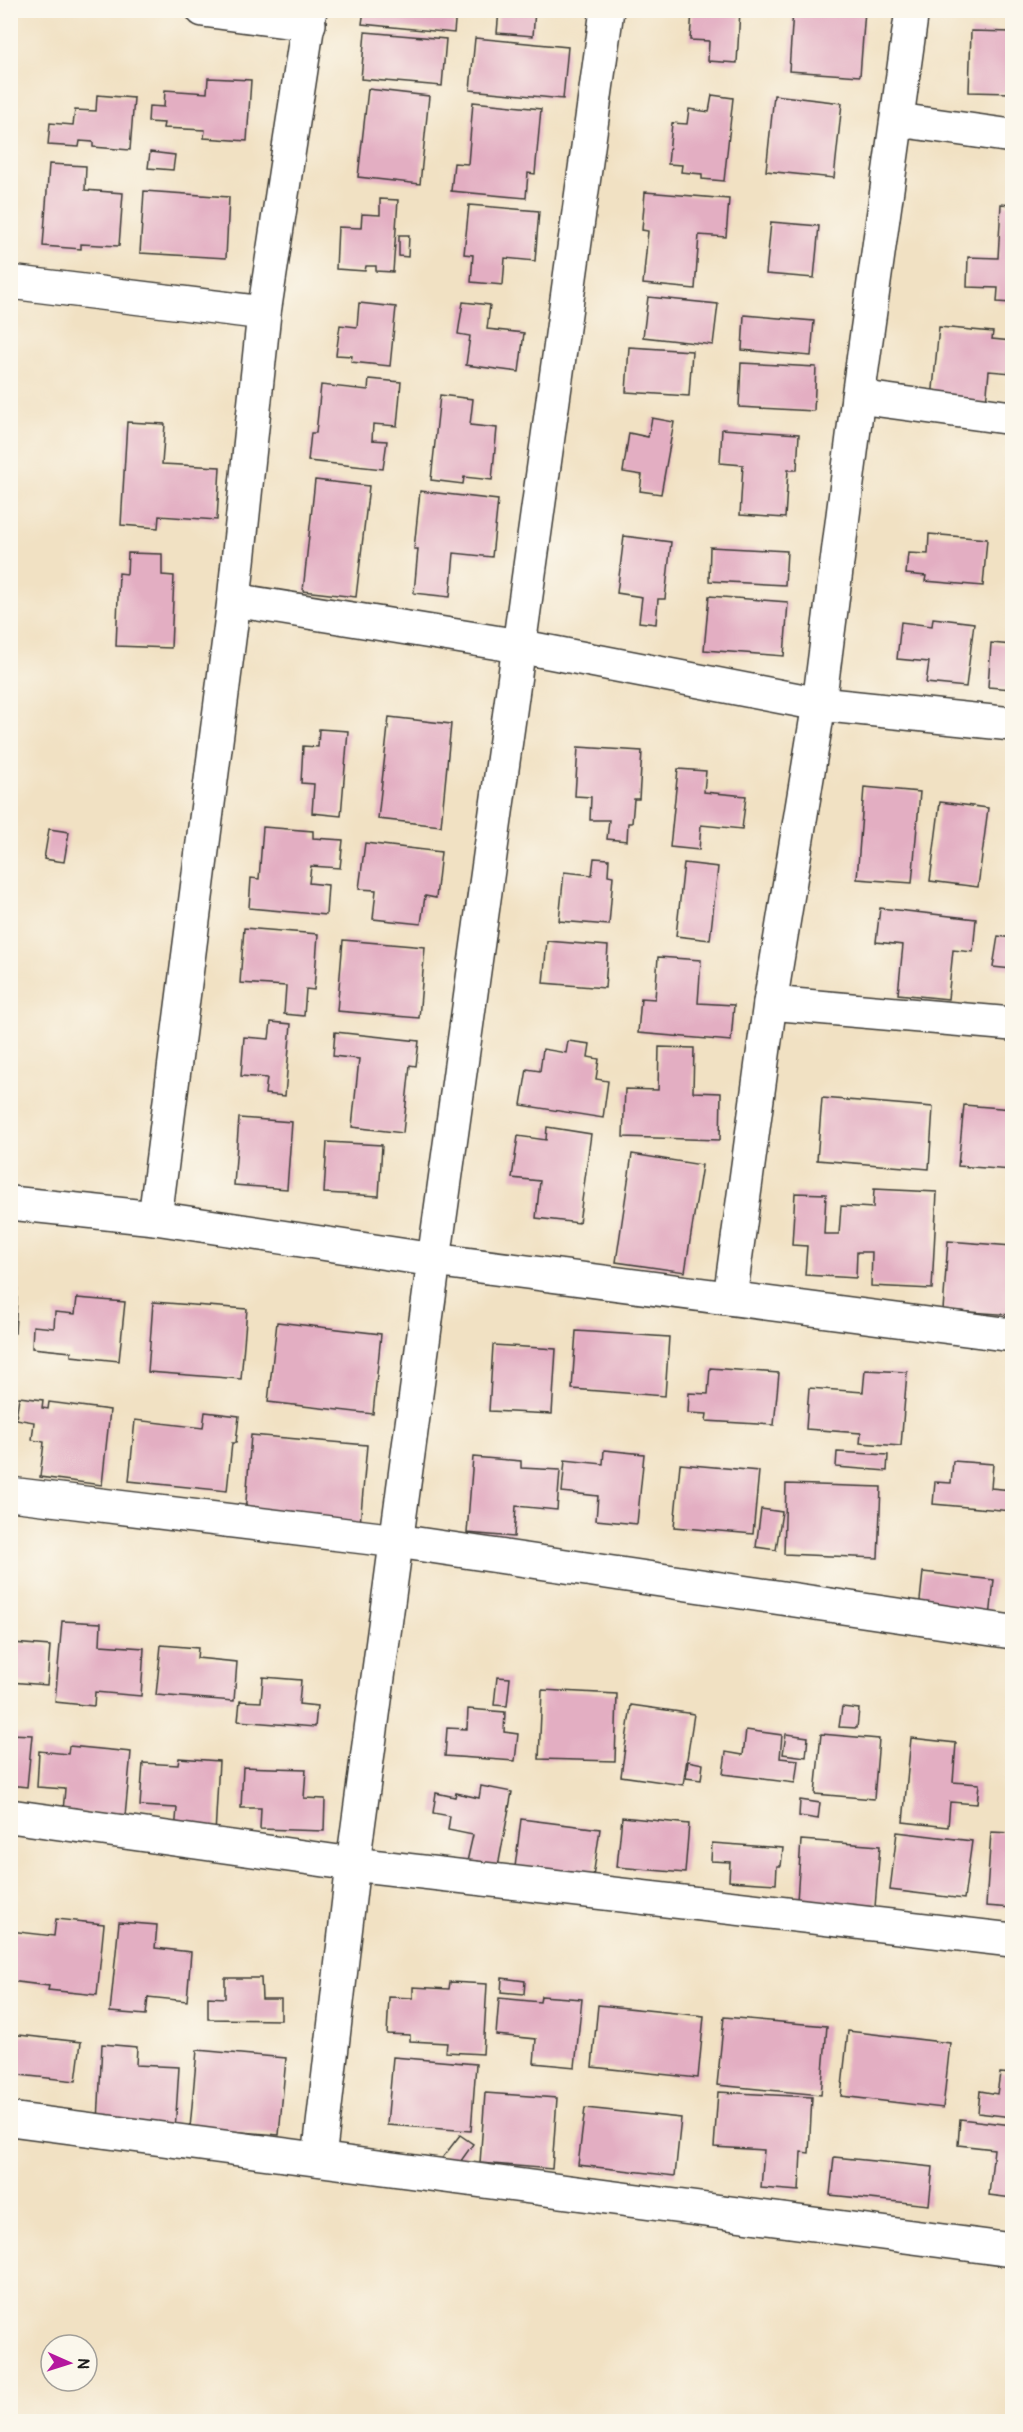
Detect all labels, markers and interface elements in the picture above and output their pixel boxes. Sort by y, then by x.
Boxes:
north arrow [39,2333,99,2393]
text: N [73,2358,93,2370]

